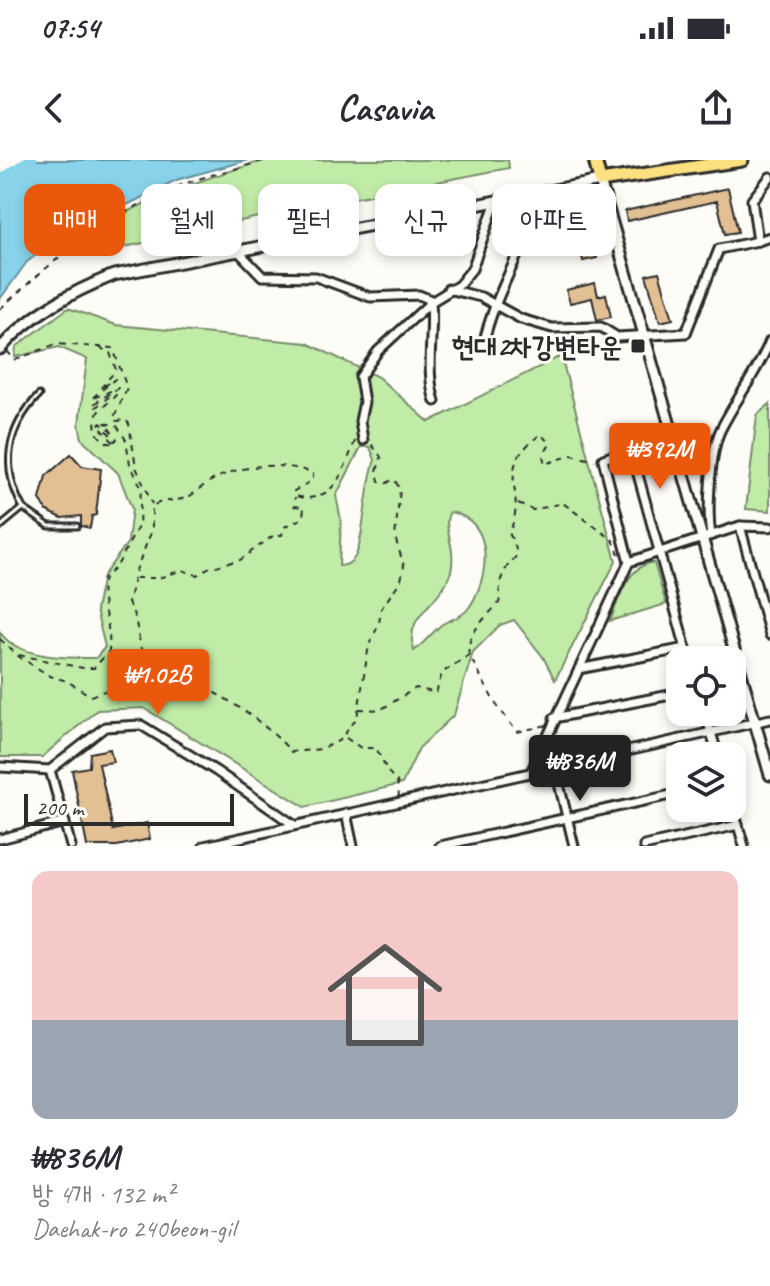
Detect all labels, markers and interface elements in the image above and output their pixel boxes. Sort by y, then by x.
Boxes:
text: 07:54 [40,9,99,47]
text: Casavia [337,85,433,131]
icon: back [32,86,76,130]
icon: share [694,86,738,130]
chip: 매매 [24,184,125,256]
chip: 월세 [141,184,242,256]
chip: 필터 [258,184,359,256]
chip: 신규 [375,184,476,256]
chip: 아파트 [492,184,616,256]
place label: 현대2차강변타운 [452,329,622,364]
marker: 현대2차강변타운 [629,337,647,355]
pin: ₩392M [604,423,716,491]
text: ₩392M [627,432,693,465]
map controls [666,646,746,822]
button: locate [666,646,746,726]
pin: ₩1.02B [93,649,223,717]
text: ₩1.02B [125,658,191,691]
pin: ₩836M [524,735,636,803]
button: layers [666,742,746,822]
text: ₩836M [547,744,613,777]
scale bar [24,790,234,826]
text: 200 m [36,794,83,822]
icon: home [313,923,457,1067]
text: ₩836M [32,1135,119,1178]
text: 방 4개 · 132 m² [32,1178,174,1211]
text: Daehak-ro 240beon-gil [32,1212,235,1245]

